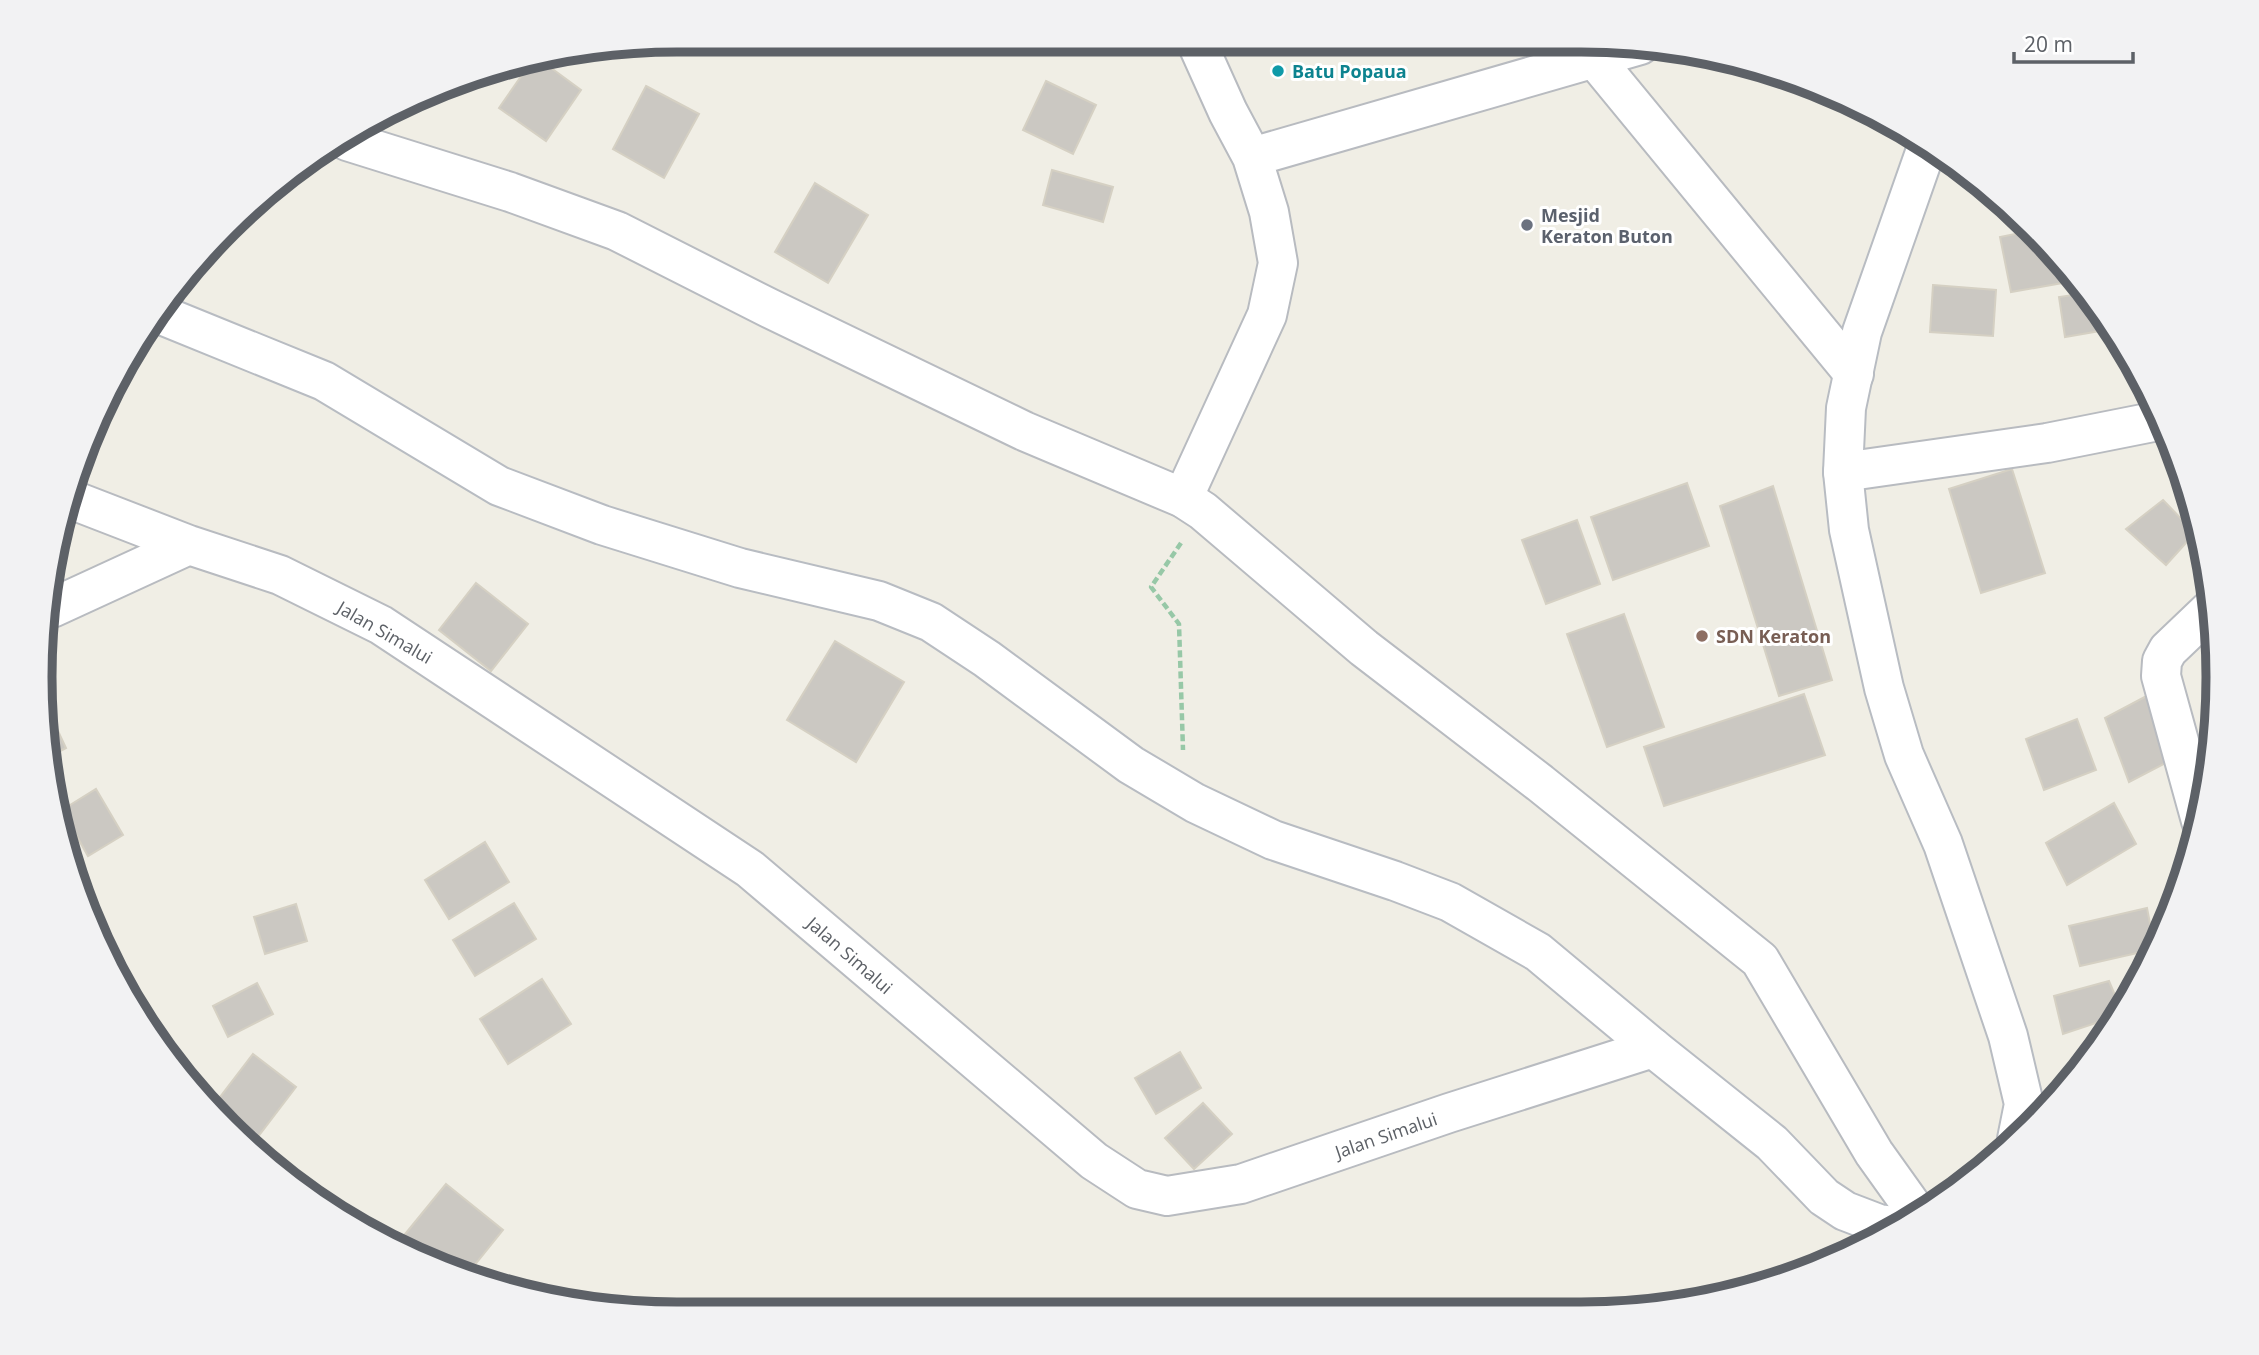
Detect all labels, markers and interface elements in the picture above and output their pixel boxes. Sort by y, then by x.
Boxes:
scale bar [2014,21,2133,65]
text: 20 m [2024,30,2073,58]
place label: Batu Popaua [1292,59,1407,83]
marker: Batu Popaua [1270,63,1286,79]
place label: Mesjid Keraton Buton [1541,203,1673,248]
marker: Mesjid Keraton Buton [1519,217,1535,233]
street label: Jalan Simalui [331,594,437,669]
place label: SDN Keraton [1716,624,1831,648]
marker: SDN Keraton [1694,628,1710,644]
street label: Jalan Simalui [801,910,898,999]
street label: Jalan Simalui [1330,1106,1440,1164]

